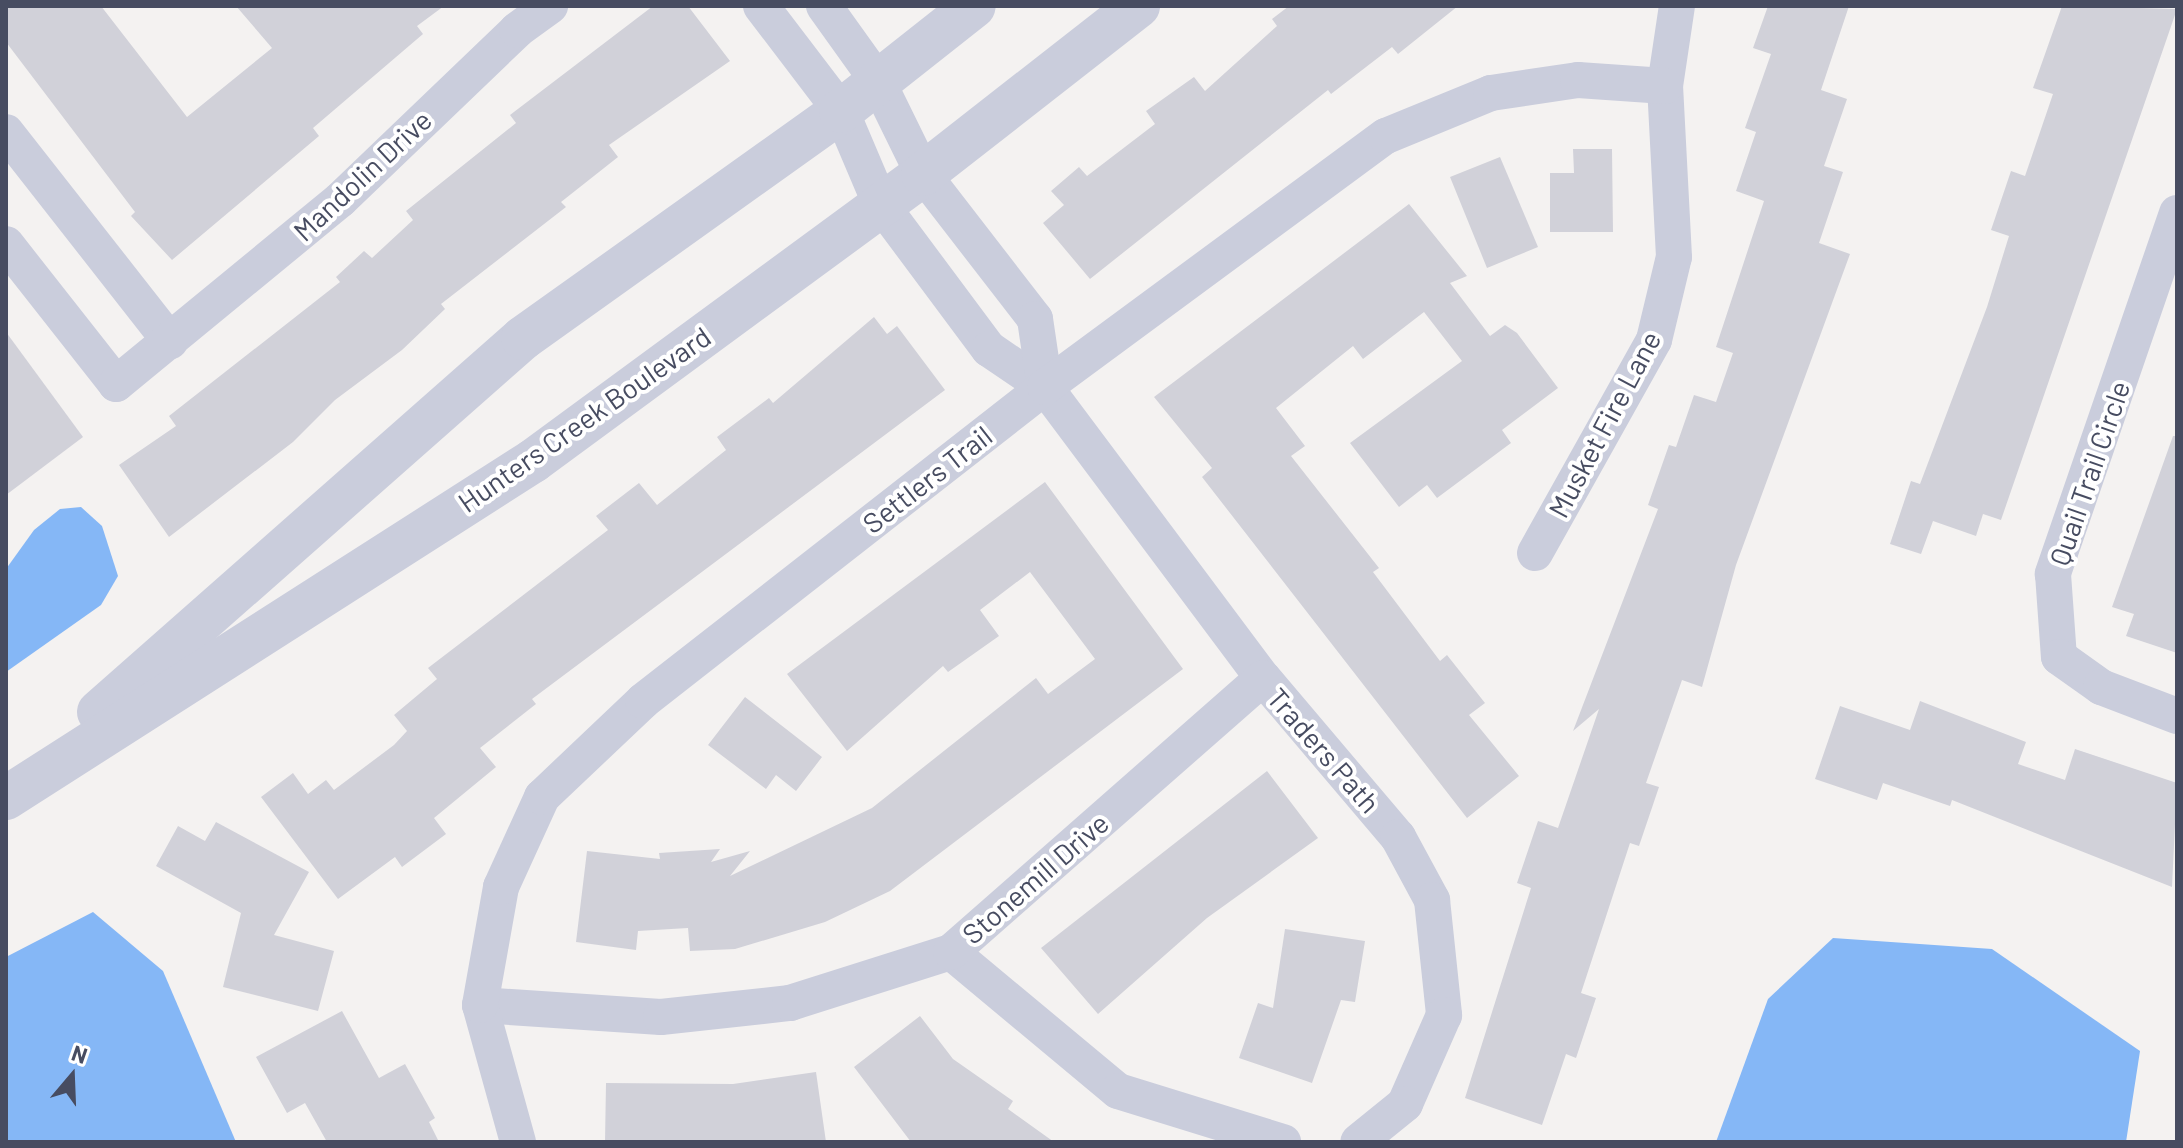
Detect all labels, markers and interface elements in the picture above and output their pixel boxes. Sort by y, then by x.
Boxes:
street label: Mandolin Drive [286,103,438,247]
street label: Hunters Creek Boulevard [451,319,717,519]
street label: Musket Fire Lane [1541,325,1667,523]
street label: Quail Trail Circle [2042,376,2136,570]
street label: Settlers Trail [856,418,998,540]
street label: Traders Path [1261,681,1387,819]
street label: Stonemill Drive [955,806,1115,950]
north arrow [32,1036,112,1116]
text: N [69,1039,91,1068]

